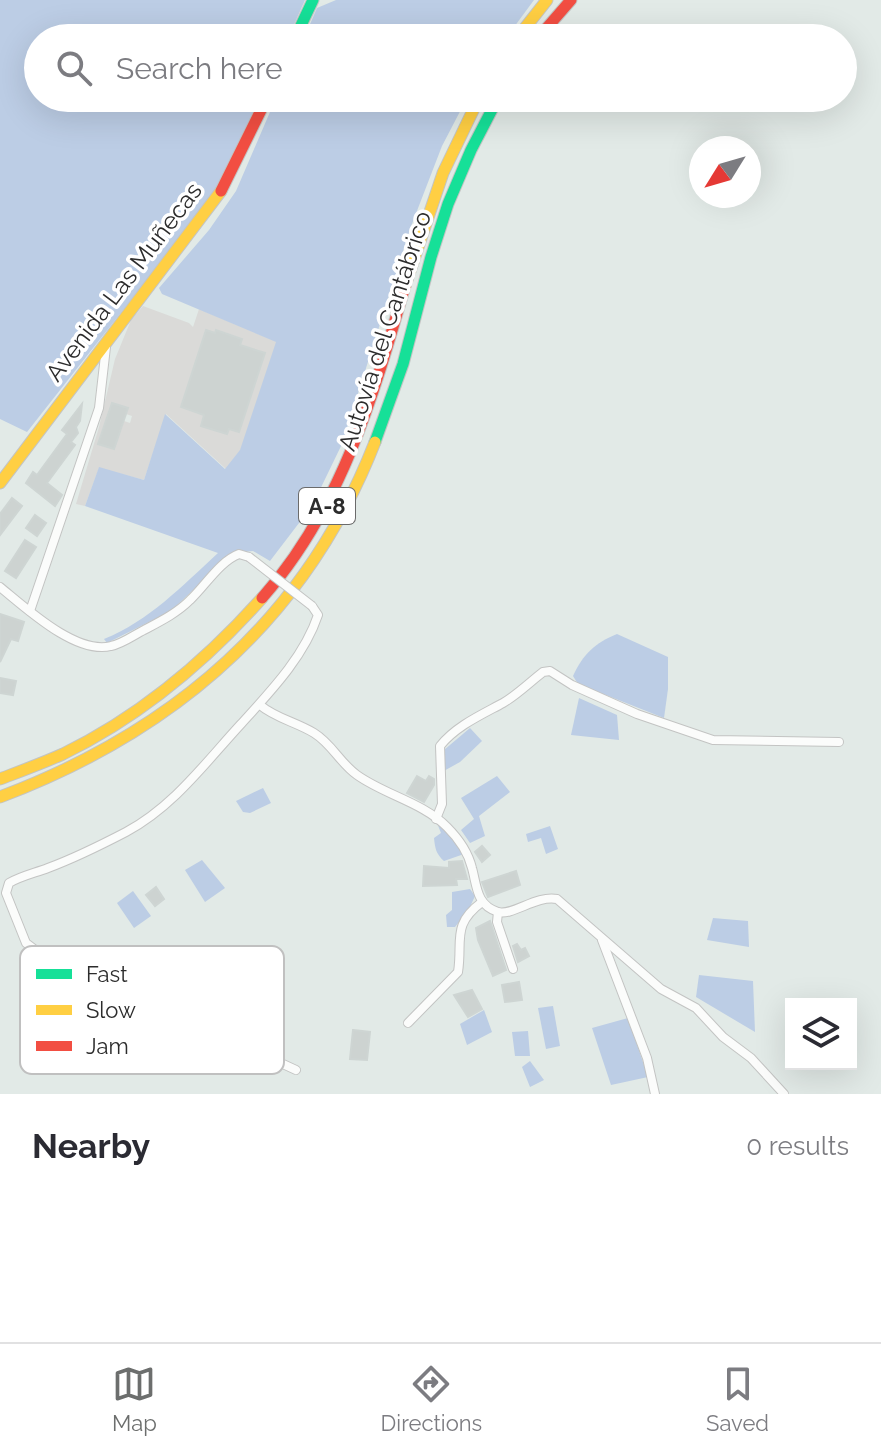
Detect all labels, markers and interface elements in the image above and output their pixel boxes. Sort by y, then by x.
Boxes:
search box [24,24,857,112]
icon: search [52,46,96,90]
text: Search here [116,51,283,86]
north arrow [689,136,761,208]
street label: Avenida Las Muñecas [39,177,208,387]
street label: Autovía del Cantábrico [332,207,437,454]
road number: A-8 [299,488,355,524]
legend [20,946,284,1074]
text: Fast [86,961,128,987]
text: Slow [86,997,136,1023]
map controls [785,998,857,1070]
button: layers [785,998,857,1070]
text: Jam [86,1033,129,1059]
text: Nearby [32,1126,150,1166]
text: 0 results [746,1131,849,1161]
tab: Map [112,1362,157,1436]
tab: Directions [381,1362,482,1436]
tab: Saved [706,1362,769,1436]

